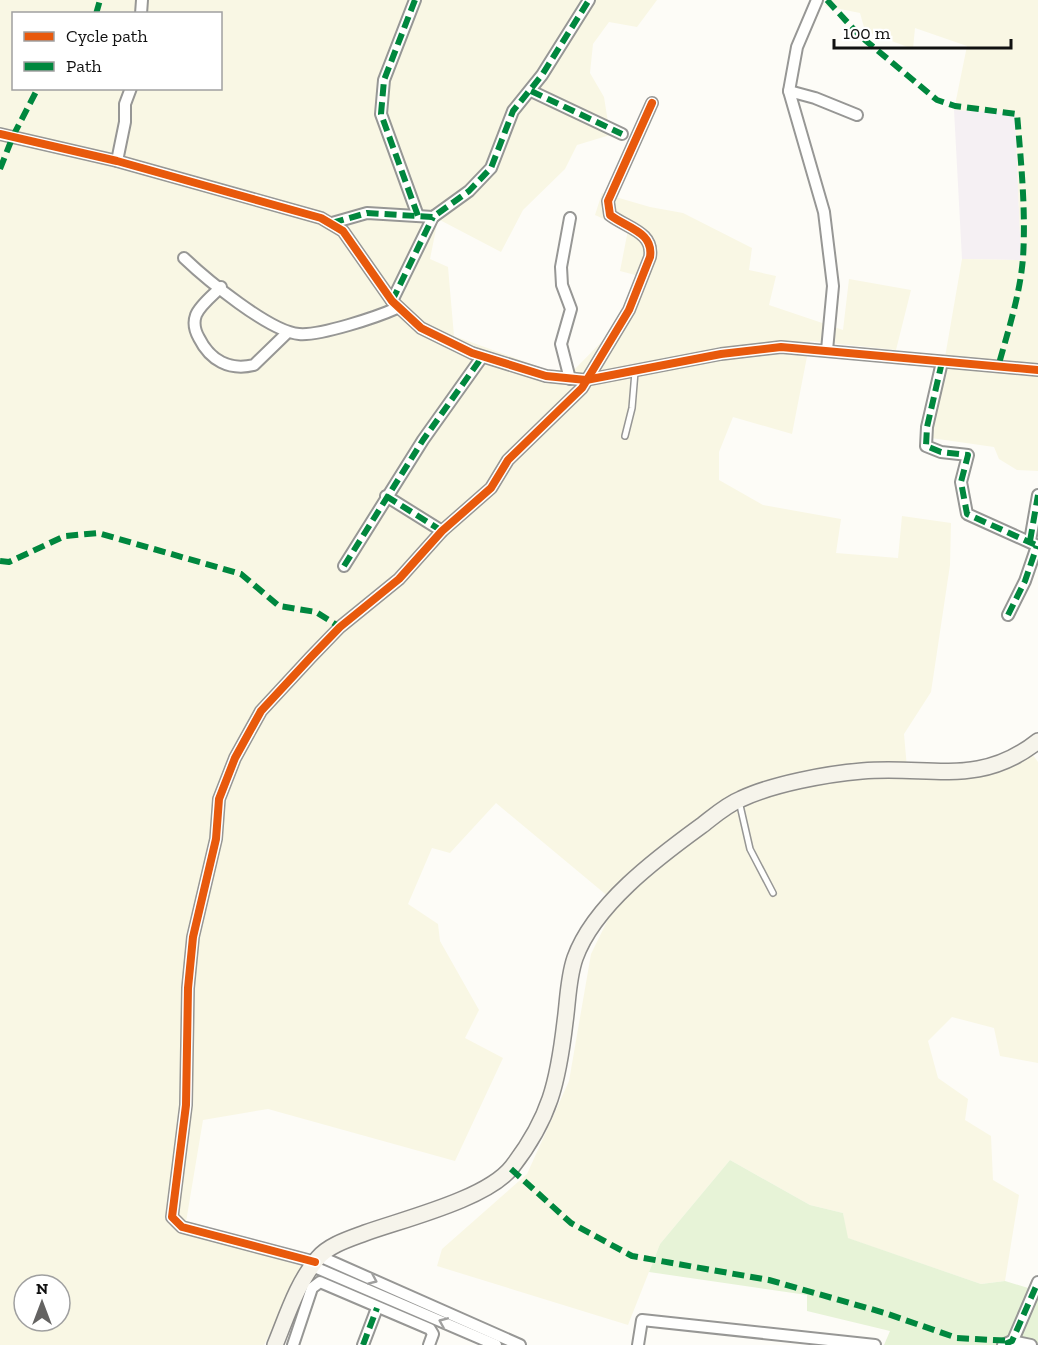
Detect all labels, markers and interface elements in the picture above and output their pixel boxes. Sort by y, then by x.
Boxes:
legend [12,12,222,90]
scale bar [834,12,1011,50]
text: 100 m [843,22,891,44]
text: Cycle path [66,25,148,47]
text: Path [66,55,102,77]
north arrow [12,1273,72,1333]
one-way arrow [366,1273,377,1285]
text: N [36,1279,48,1298]
one-way arrow [438,1317,449,1329]

